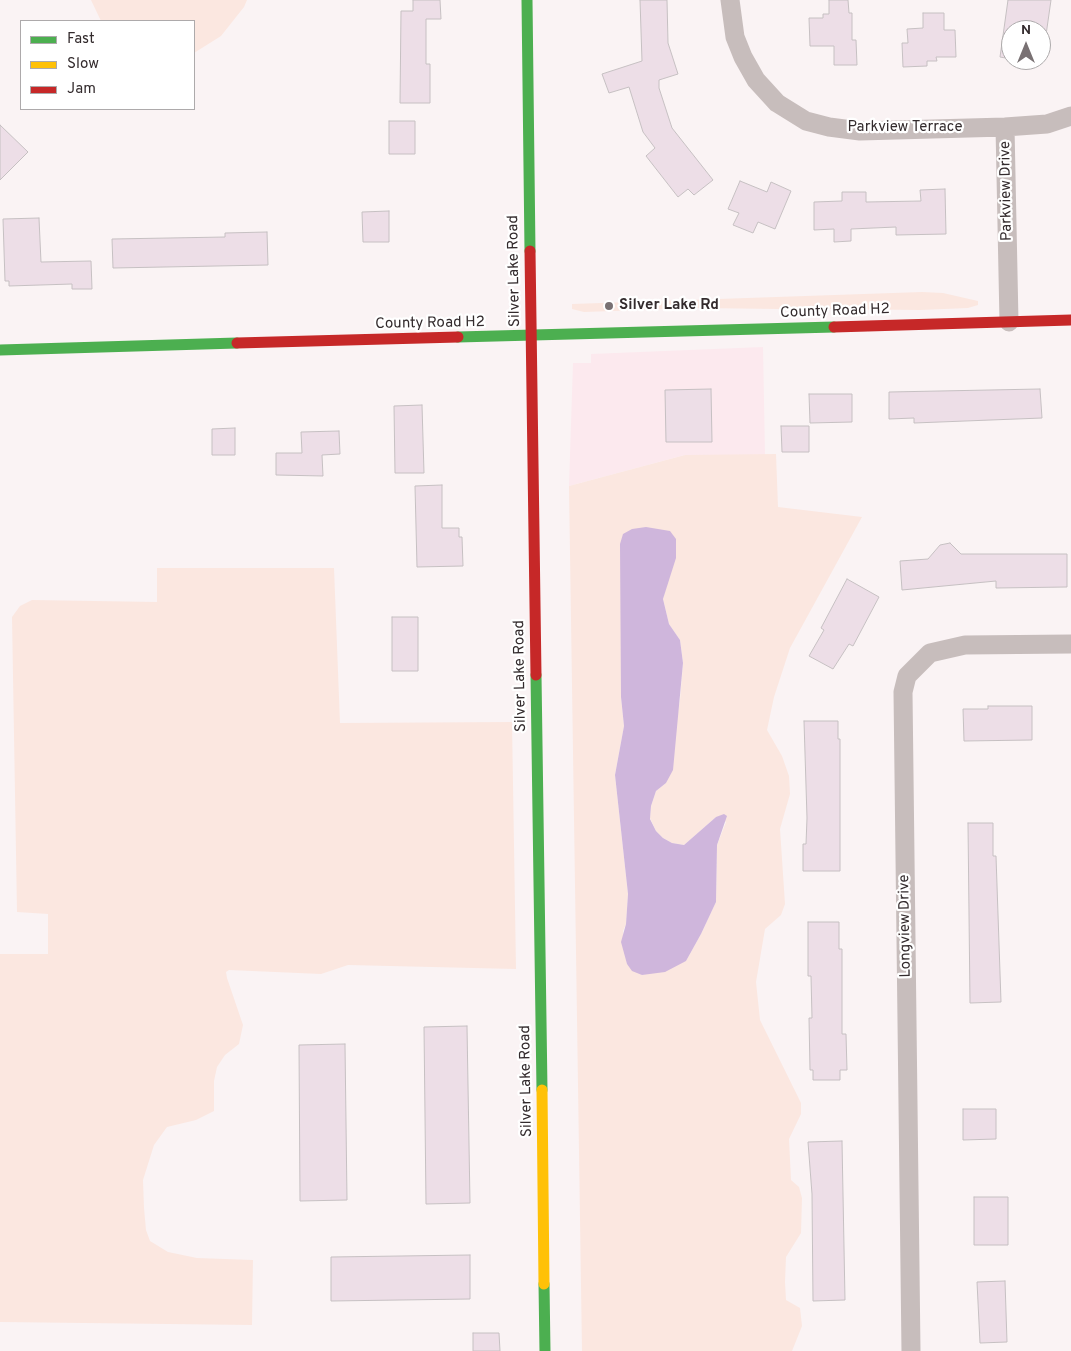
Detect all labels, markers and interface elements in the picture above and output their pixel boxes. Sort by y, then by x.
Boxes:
legend [20,20,195,110]
north arrow [1001,20,1051,70]
text: N [1021,22,1031,39]
text: Fast [67,30,95,49]
text: Slow [67,55,99,74]
text: Jam [67,80,96,99]
street label: Parkview Terrace [847,119,963,137]
street label: Parkview Drive [997,141,1017,241]
street label: Silver Lake Road [505,215,525,327]
place label: Silver Lake Rd [619,297,719,315]
marker: Silver Lake Rd [603,300,615,312]
street label: County Road H2 [780,301,890,323]
street label: County Road H2 [375,314,485,334]
street label: Silver Lake Road [511,620,531,732]
street label: Longview Drive [896,874,916,978]
street label: Silver Lake Road [517,1025,537,1137]

